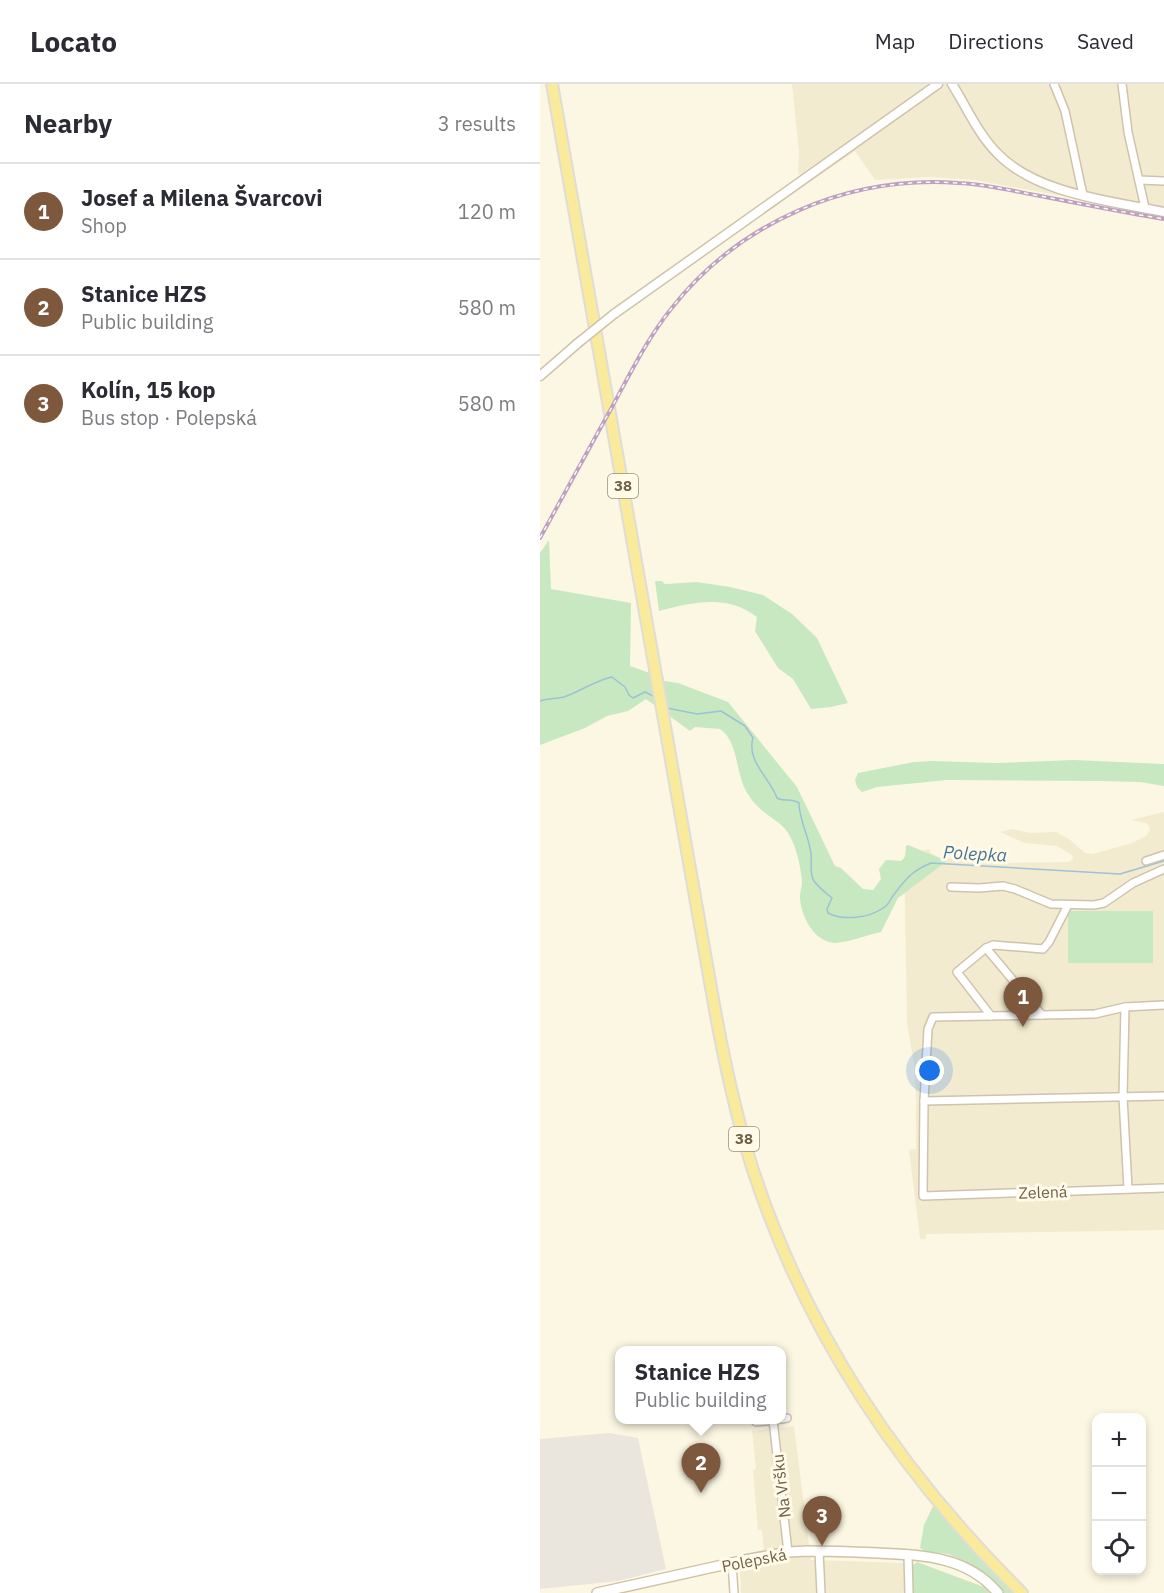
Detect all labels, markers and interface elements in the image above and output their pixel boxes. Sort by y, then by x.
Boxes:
text: Locato [30,23,117,60]
text: Map [875,27,915,55]
text: Directions [948,27,1044,55]
text: Saved [1077,27,1134,55]
text: Nearby [24,106,112,140]
text: 3 results [438,110,516,137]
text: Josef a Milena Švarcovi [81,183,322,212]
text: 1 [38,198,50,225]
text: 120 m [458,198,516,225]
text: Shop [81,212,127,239]
text: Stanice HZS [81,279,207,308]
text: 2 [38,294,50,321]
text: 580 m [458,294,516,321]
text: Public building [81,308,213,335]
text: Kolín, 15 kop [81,375,216,404]
text: 3 [38,390,50,417]
text: 580 m [458,390,516,417]
text: Bus stop · Polepská [81,404,257,431]
road number: 38 [608,474,638,498]
water label: Polepka [942,840,1008,867]
pin: 1 [1004,978,1042,1027]
your location [915,1056,944,1085]
road number: 38 [729,1127,759,1151]
street label: Zelená [1018,1181,1068,1203]
popup [615,1346,786,1424]
text: Stanice HZS [634,1357,760,1386]
text: Public building [634,1386,767,1413]
map controls [1092,1413,1146,1575]
button: + [1092,1413,1146,1467]
pin: 2 [682,1444,720,1493]
street label: Na Vršku [767,1453,795,1519]
button: − [1092,1467,1146,1521]
pin: 3 [802,1496,842,1546]
button: locate [1092,1521,1146,1575]
street label: Polepská [720,1544,788,1576]

